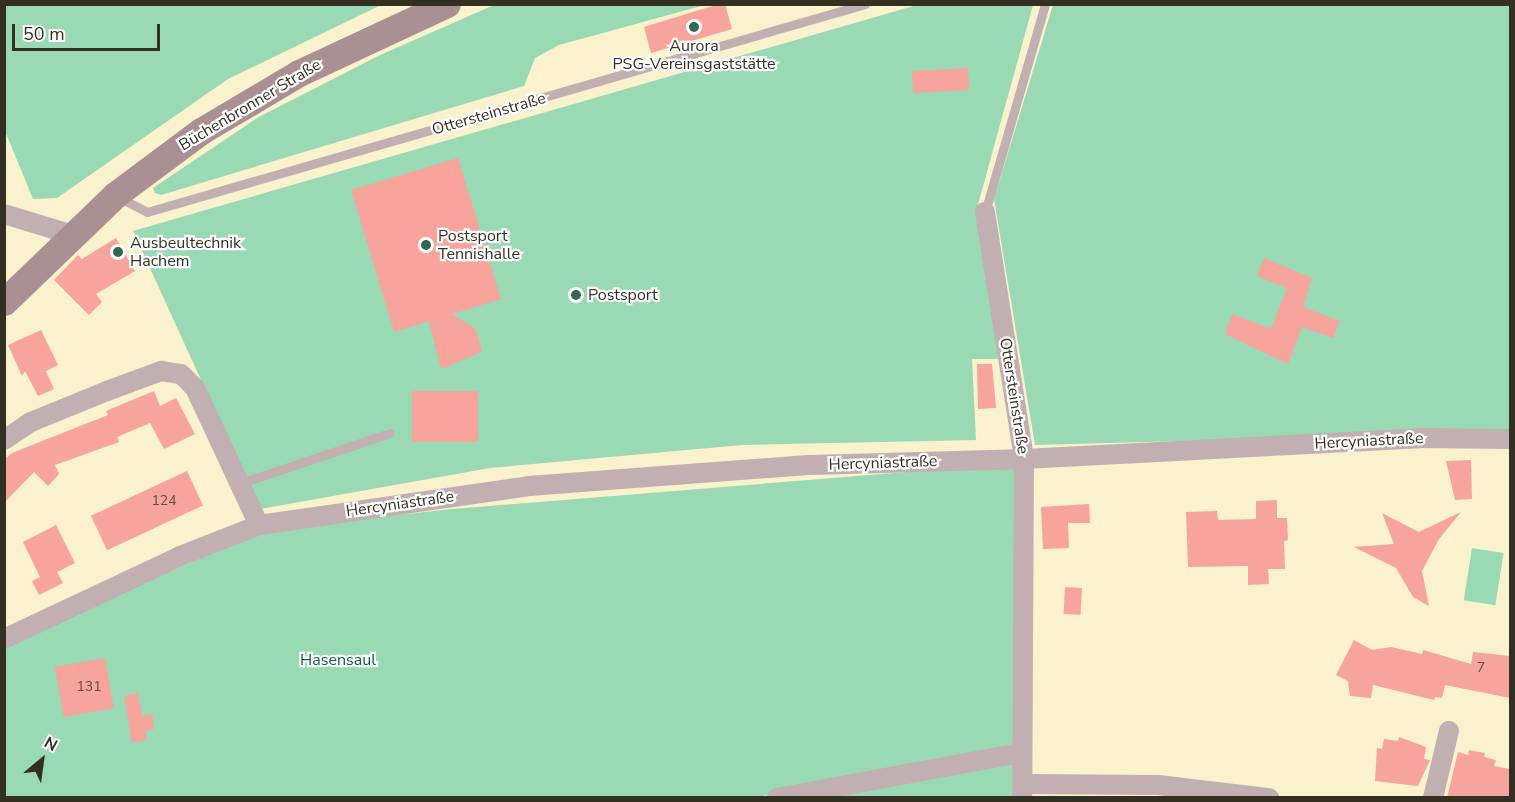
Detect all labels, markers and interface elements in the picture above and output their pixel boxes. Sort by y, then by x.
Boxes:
scale bar [15,12,164,50]
marker: Aurora PSG-Vereinsgaststätte [687,20,701,34]
text: 50 m [23,22,65,46]
place label: Aurora PSG-Vereinsgaststätte [612,36,776,74]
street label: Büchenbronner Straße [176,55,324,155]
street label: Ottersteinstraße [430,89,548,139]
place label: Postsport Tennishalle [438,226,520,264]
place label: Ausbeultechnik Hachem [130,233,241,271]
marker: Postsport Tennishalle [419,238,433,252]
marker: Ausbeultechnik Hachem [111,245,125,259]
place label: Postsport [588,285,658,305]
marker: Postsport [569,288,583,302]
street label: Ottersteinstraße [995,336,1033,456]
street label: Hercyniastraße [1314,429,1424,453]
street label: Hercyniastraße [828,452,938,474]
street label: Hercyniastraße [345,487,455,521]
house number: 124 [151,493,177,509]
park label: Hasensaul [300,650,376,670]
house number: 7 [1477,660,1485,676]
house number: 131 [76,679,102,695]
north arrow [12,730,72,790]
text: N [40,732,61,757]

